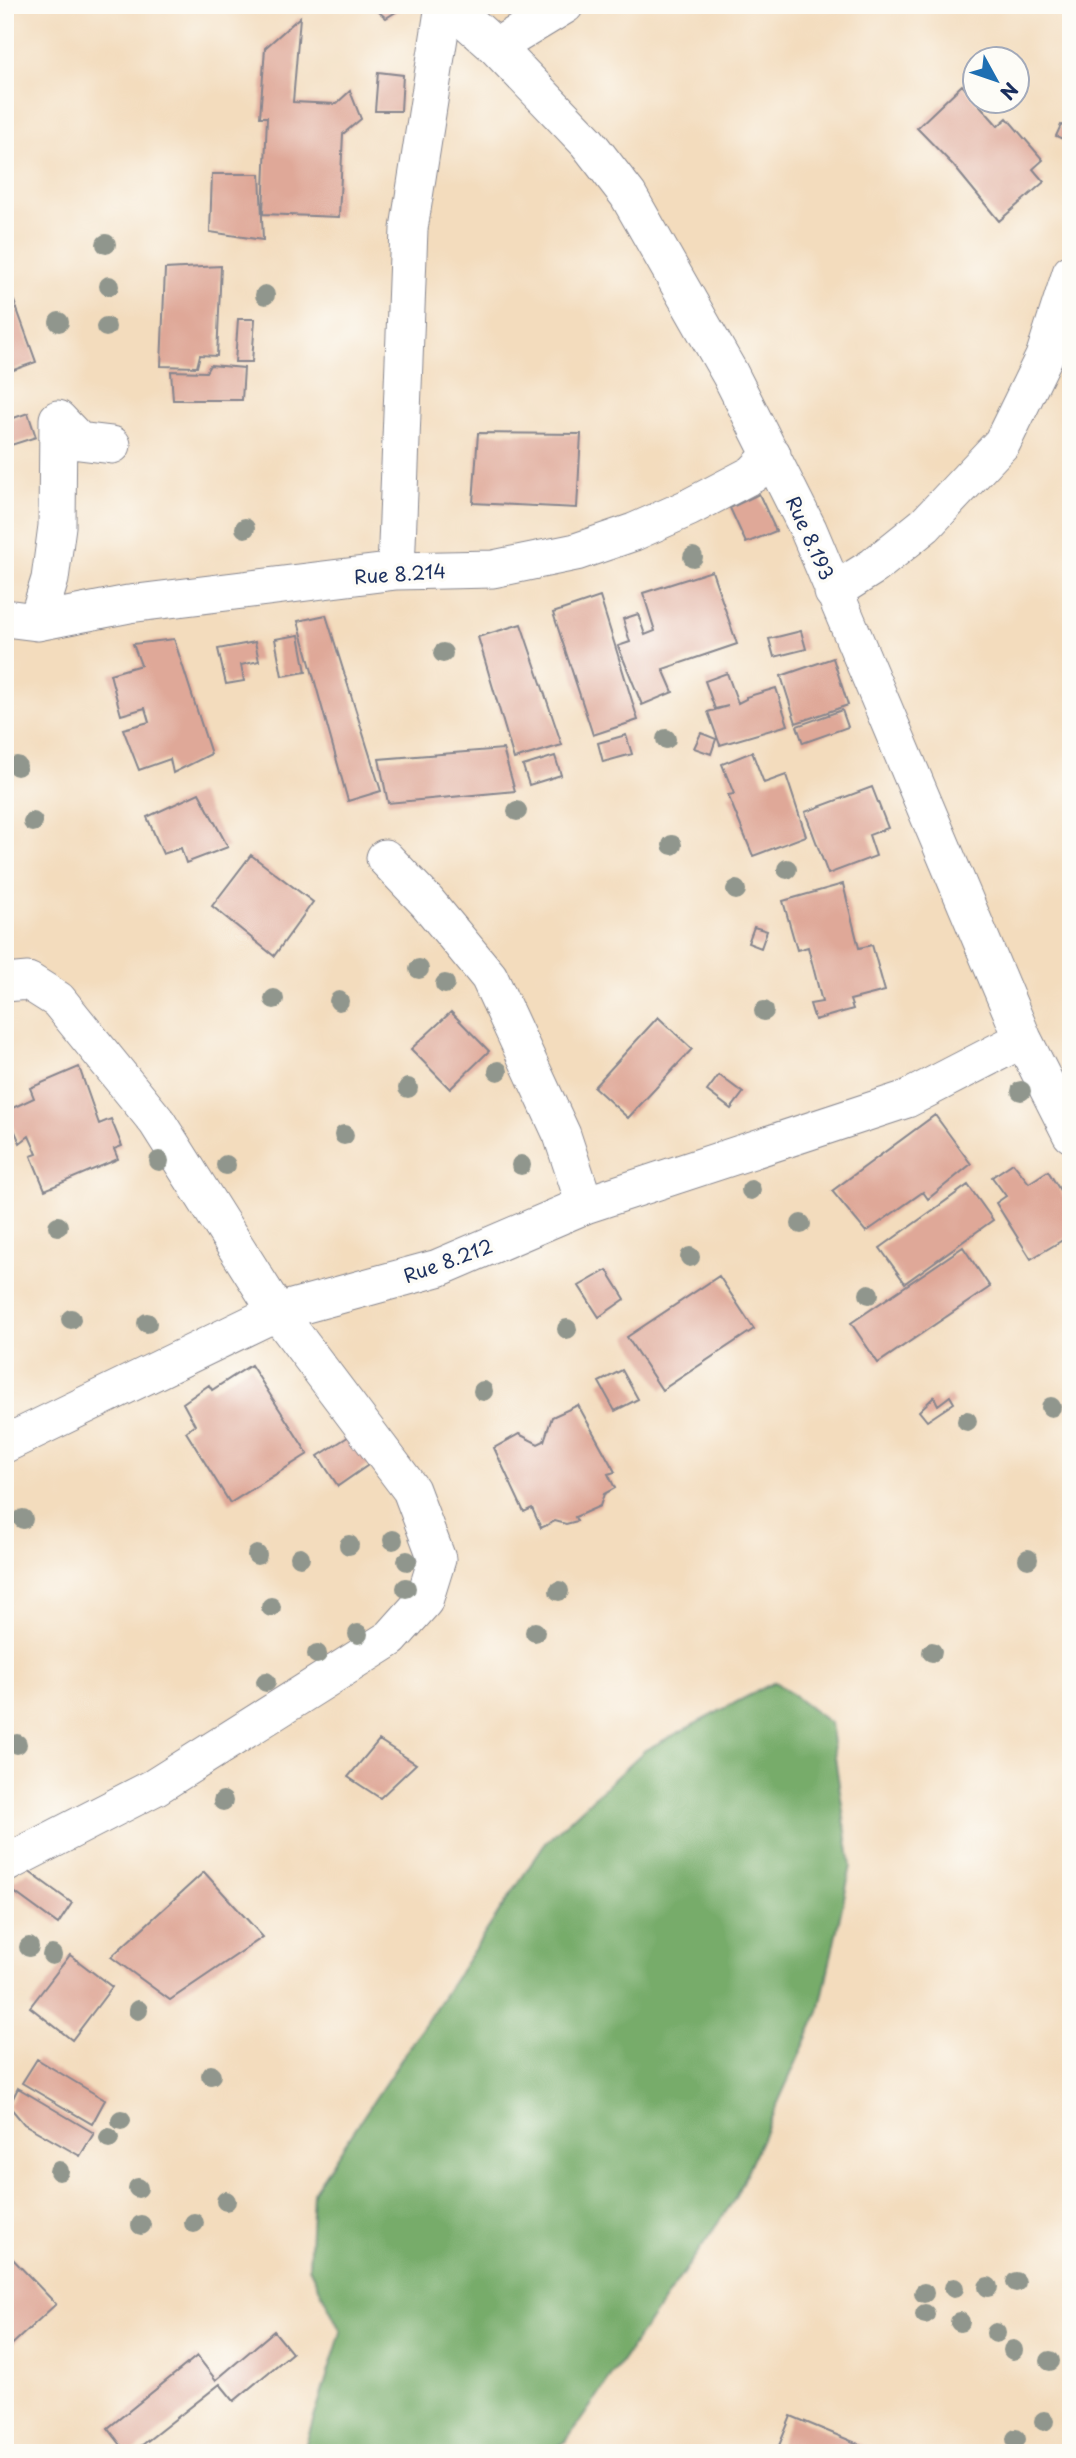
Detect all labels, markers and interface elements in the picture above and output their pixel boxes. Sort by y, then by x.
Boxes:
north arrow [960,46,1030,116]
text: N [994,77,1025,106]
street label: Rue 8.193 [780,491,842,584]
street label: Rue 8.214 [353,556,447,590]
street label: Rue 8.212 [399,1231,496,1289]

